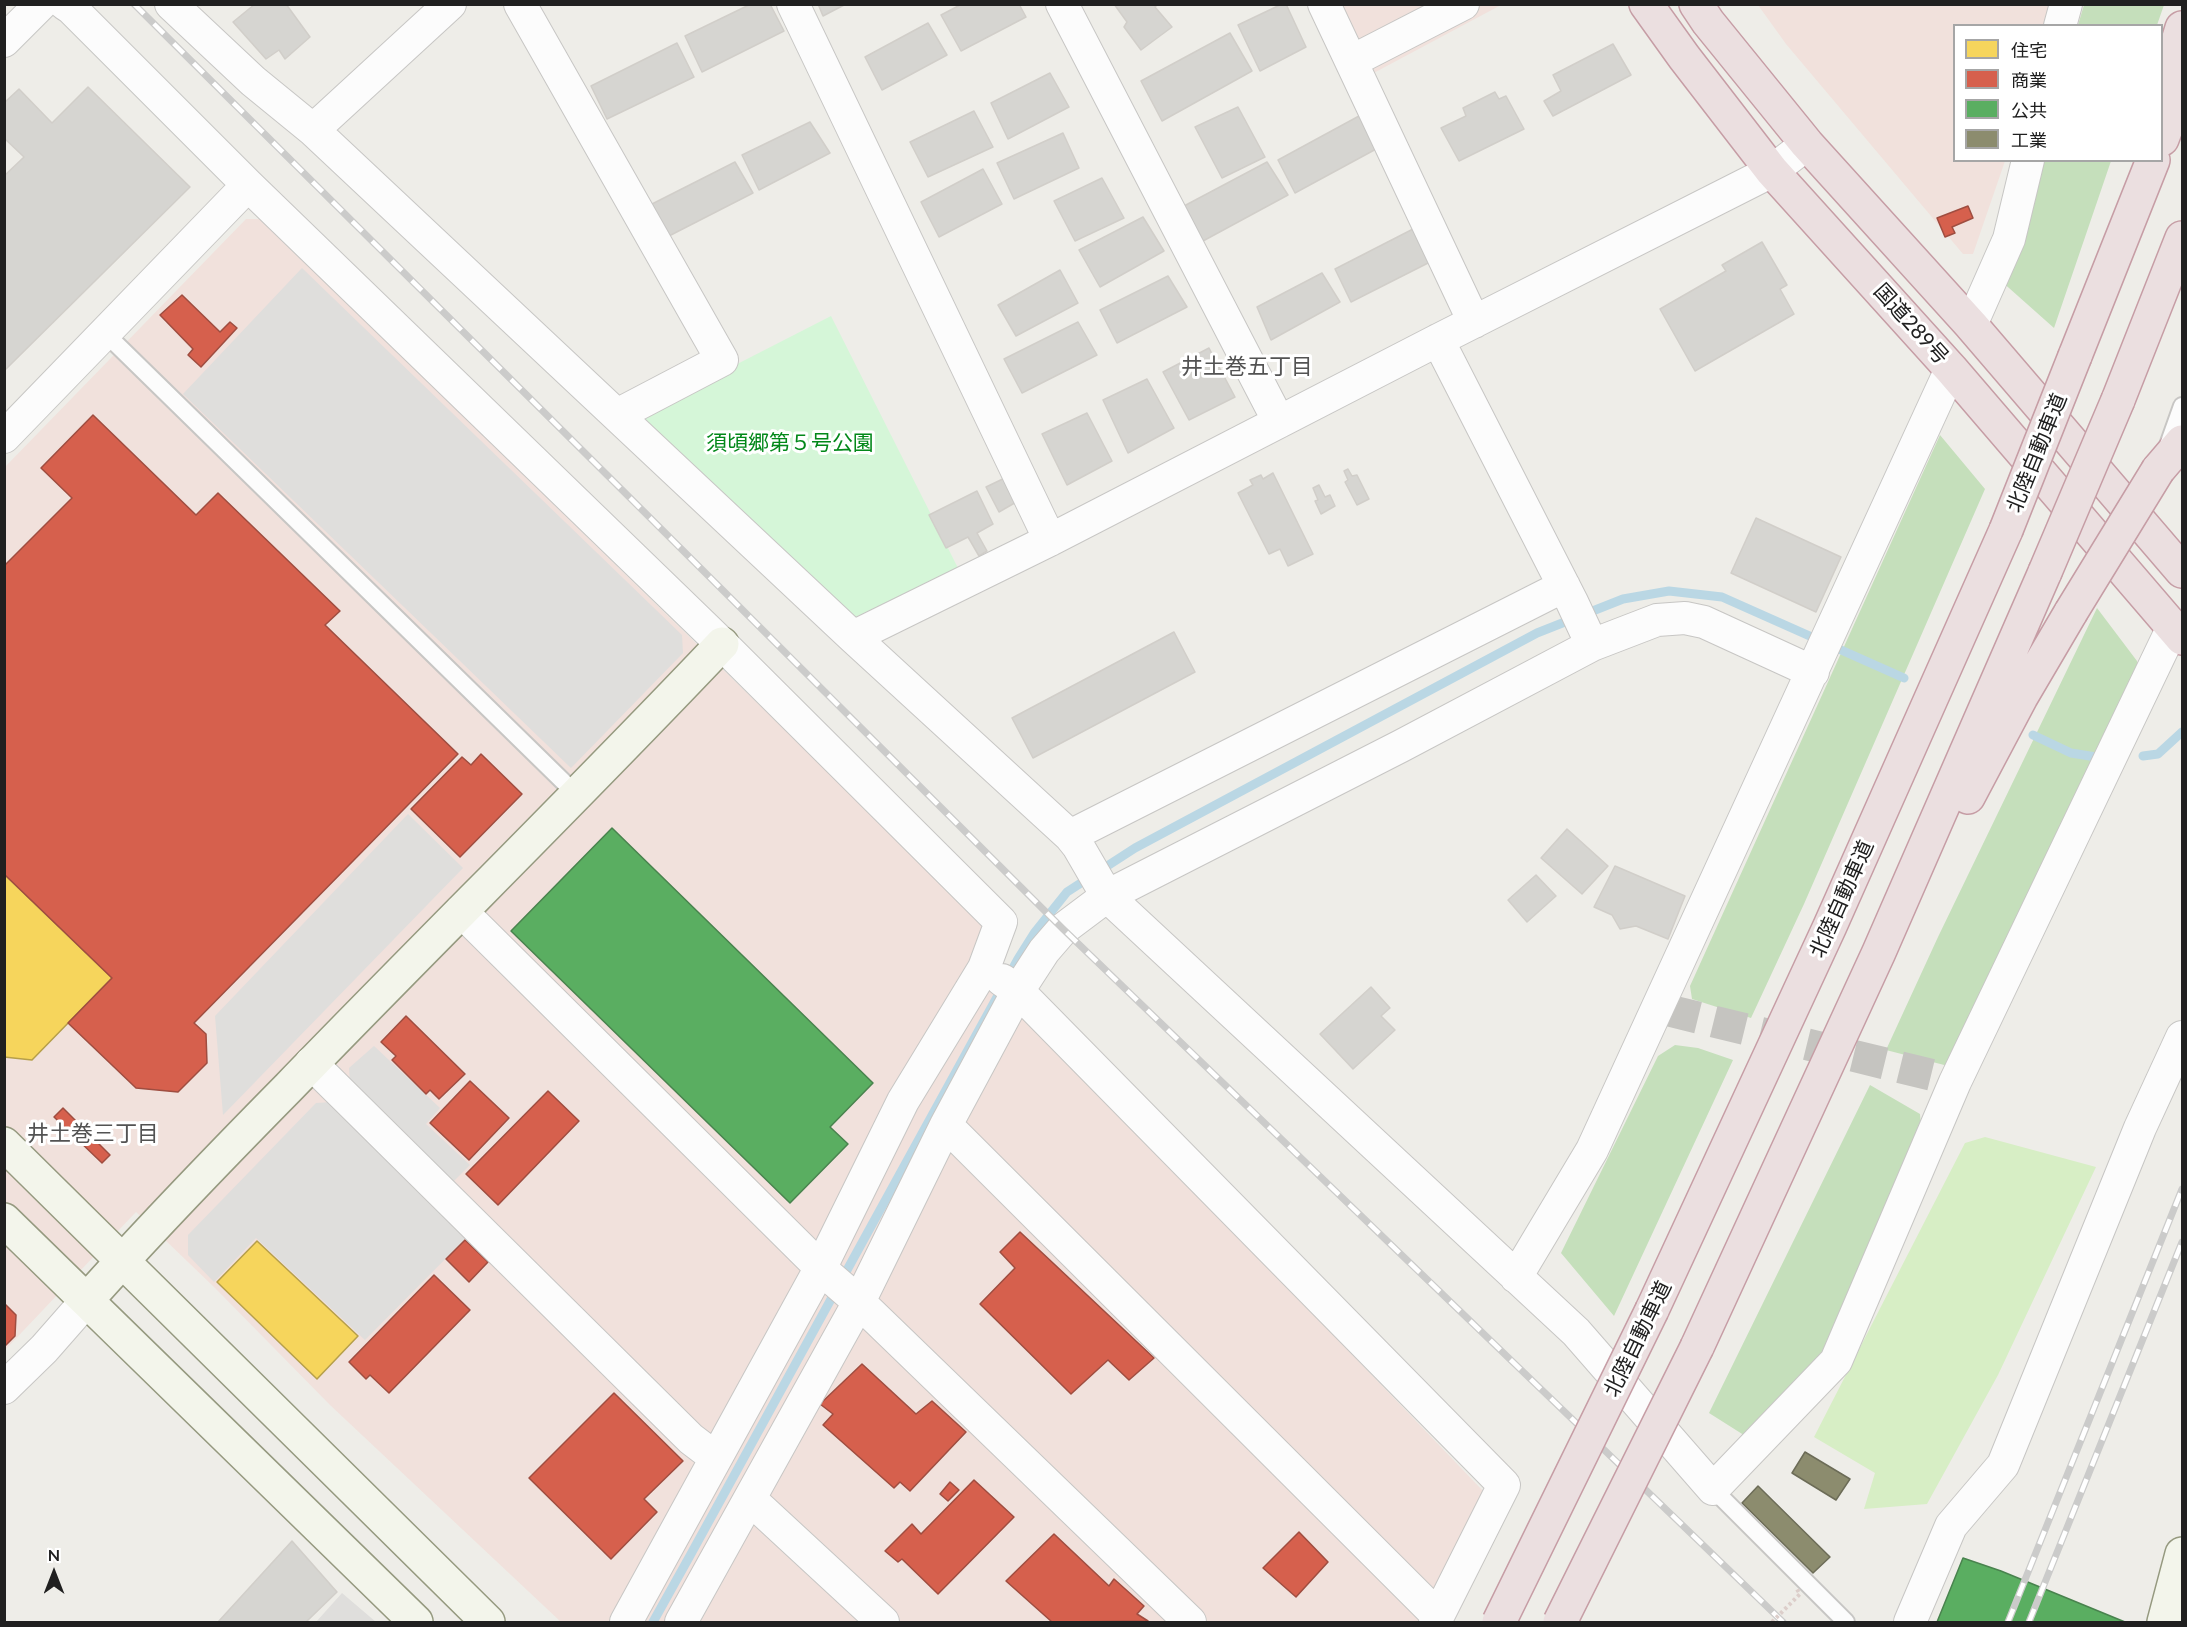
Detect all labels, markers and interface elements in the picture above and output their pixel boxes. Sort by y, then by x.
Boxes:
legend [1953,24,2163,162]
text: 住宅 [2011,39,2047,61]
text: 商業 [2011,69,2047,91]
text: 公共 [2011,99,2047,121]
text: 工業 [2011,129,2047,151]
street label: 国道289号 [1868,279,1954,369]
district label: 井土巻五丁目 [1181,354,1313,380]
street label: 北陸自動車道 [2002,390,2072,516]
park label: 須頃郷第５号公園 [706,430,874,456]
street label: 北陸自動車道 [1805,836,1879,962]
district label: 井土巻三丁目 [27,1121,159,1147]
street label: 北陸自動車道 [1599,1277,1677,1401]
north arrow [24,1543,84,1603]
text: N [48,1545,60,1564]

